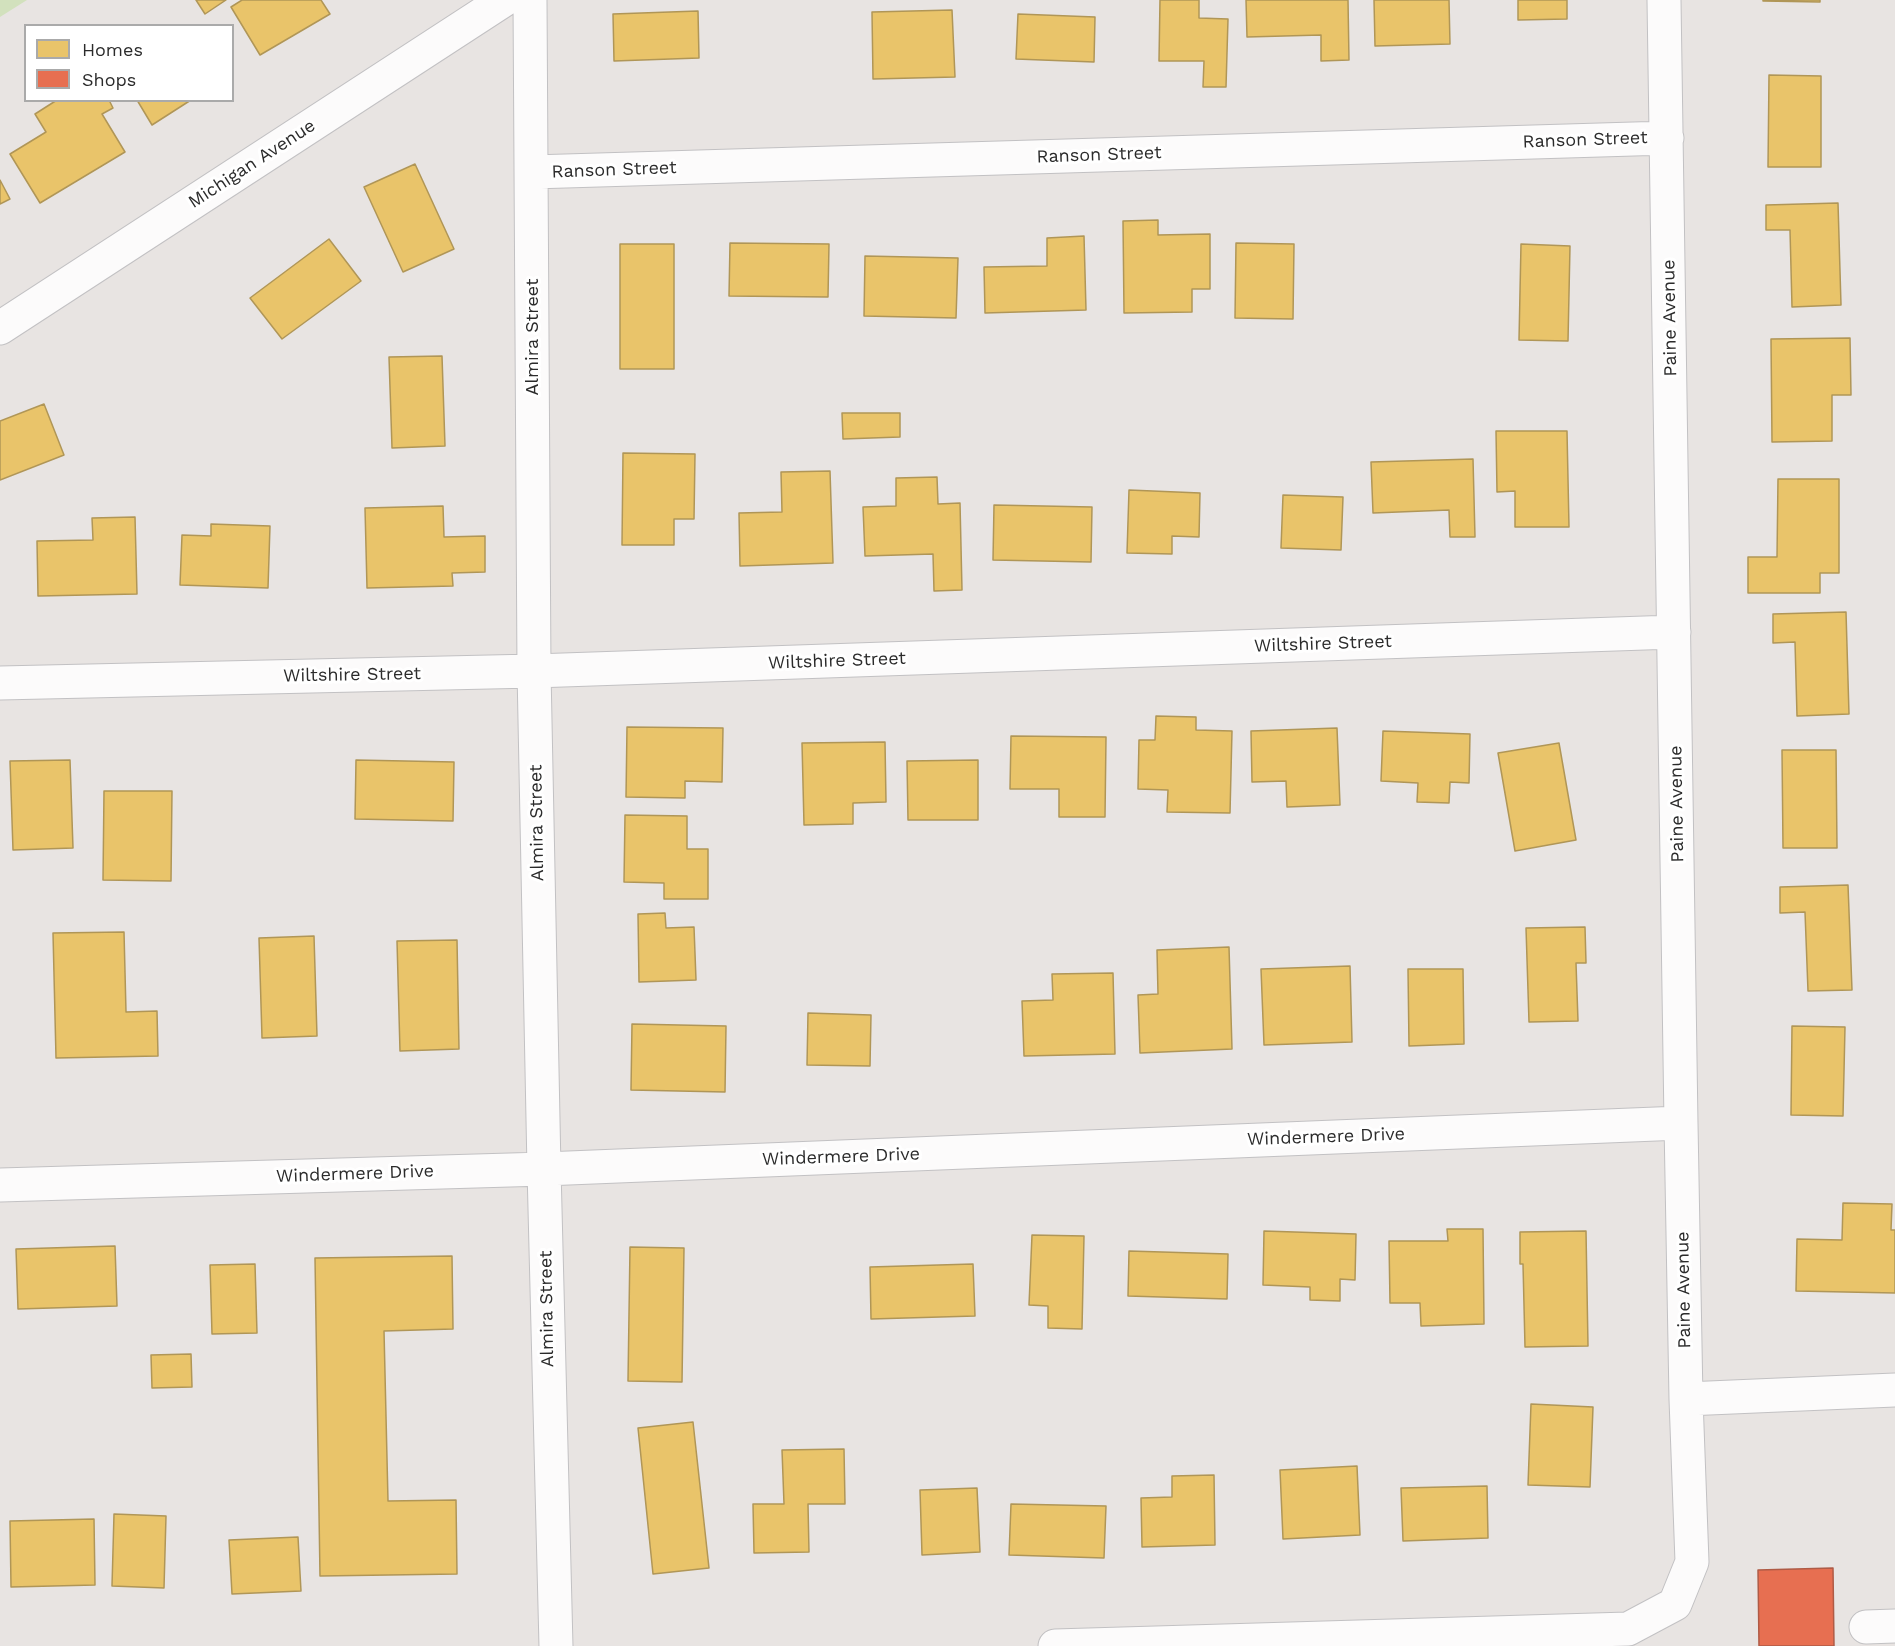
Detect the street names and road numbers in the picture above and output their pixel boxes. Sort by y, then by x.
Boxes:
street label: Michigan Avenue [185,115,319,213]
street label: Ranson Street [1522,127,1648,153]
street label: Ranson Street [1036,142,1162,168]
street label: Ranson Street [551,157,677,183]
street label: Paine Avenue [1658,259,1682,377]
street label: Almira Street [522,279,544,395]
street label: Wiltshire Street [1254,631,1392,657]
street label: Wiltshire Street [768,648,906,674]
street label: Wiltshire Street [283,663,421,687]
street label: Paine Avenue [1665,745,1689,863]
street label: Almira Street [525,764,549,882]
street label: Windermere Drive [1247,1123,1405,1151]
street label: Windermere Drive [762,1143,920,1171]
street label: Windermere Drive [276,1160,434,1188]
street label: Paine Avenue [1672,1231,1696,1349]
street label: Almira Street [535,1250,559,1368]

